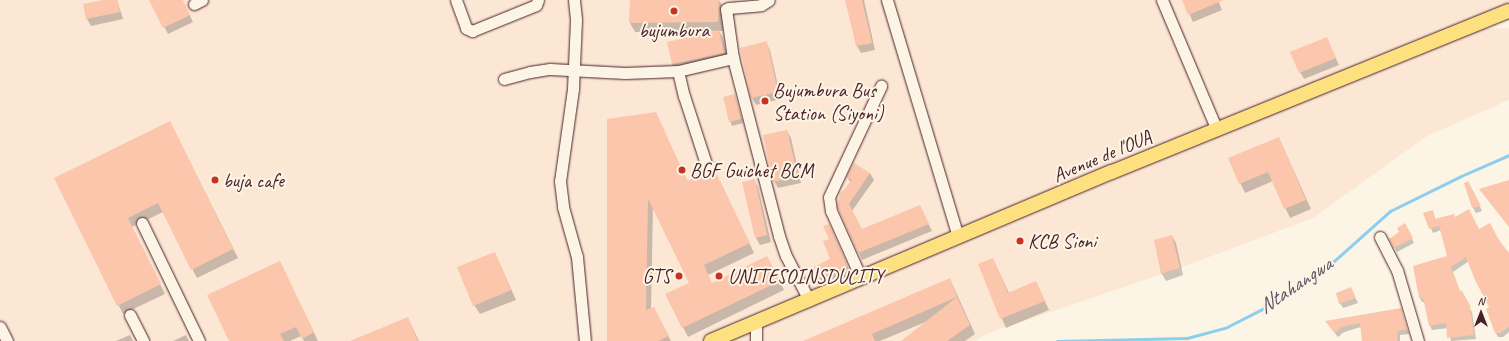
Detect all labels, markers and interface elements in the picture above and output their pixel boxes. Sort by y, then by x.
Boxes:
marker: bujumbura [669,6,679,16]
place label: bujumbura [639,18,709,42]
place label: Bujumbura Bus Station (Siyoni) [773,78,883,125]
marker: Bujumbura Bus Station (Siyoni) [760,96,770,106]
street label: Avenue de l'OUA [1049,124,1155,188]
place label: BGF Guichet BCM [690,158,814,182]
marker: BGF Guichet BCM [677,165,687,175]
place label: buja cafe [223,168,284,192]
marker: buja cafe [210,175,220,185]
place label: KCB Sioni [1028,229,1096,253]
marker: KCB Sioni [1015,236,1025,246]
water label: Ntahangwa [1253,251,1337,319]
place label: GTS [643,264,671,288]
place label: UNITESOINSDUCITY [728,264,884,288]
marker: UNITESOINSDUCITY [713,270,725,282]
marker: GTS [674,271,684,281]
north arrow [1461,293,1501,333]
text: N [1478,294,1484,308]

